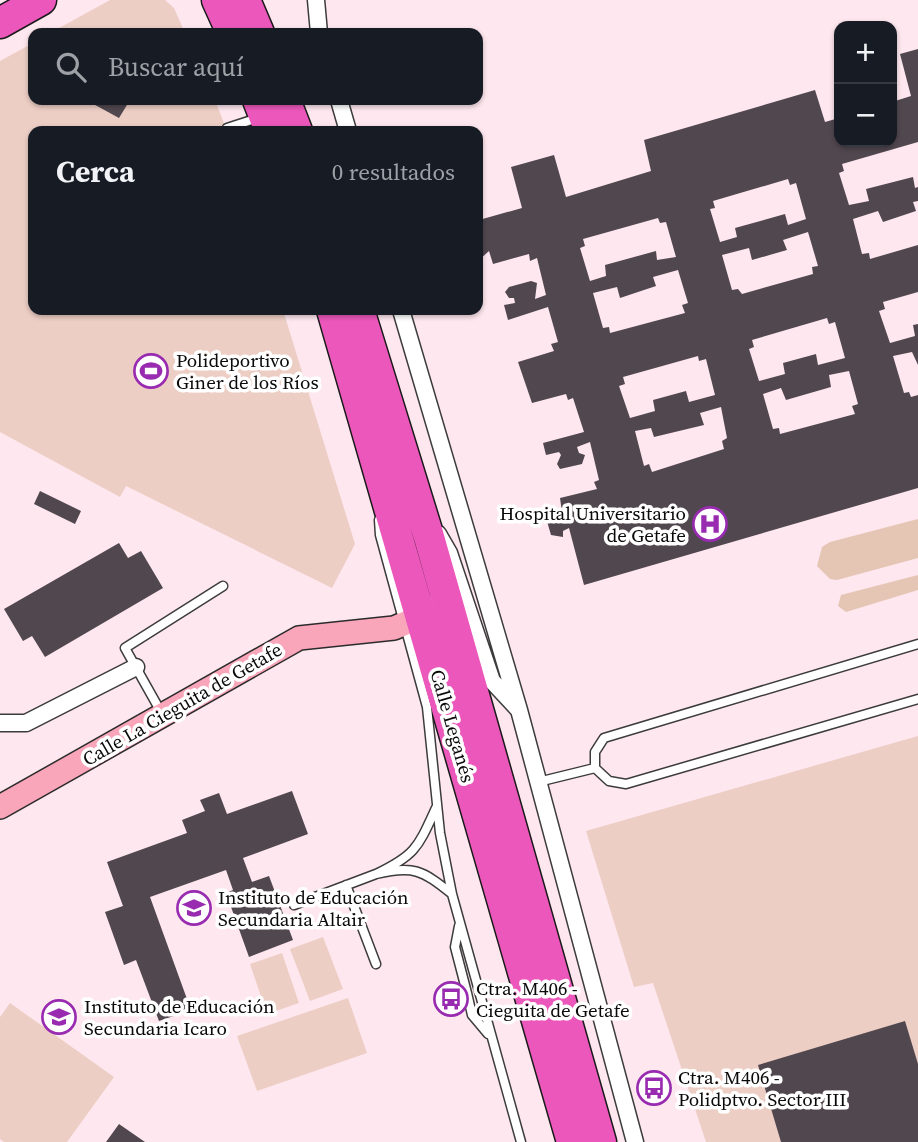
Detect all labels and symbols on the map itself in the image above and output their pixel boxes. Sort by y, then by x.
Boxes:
place label: Polideportivo Giner de los Ríos [176,347,319,395]
sports icon: Polideportivo Giner de los Ríos [132,352,170,390]
place label: Hospital Universitario de Getafe [500,500,686,548]
hospital icon: Hospital Universitario de Getafe [691,505,729,543]
street label: Calle La Cieguita de Getafe [78,636,286,772]
street label: Calle Leganés [424,666,482,786]
place label: Instituto de Educación Secundaria Altair [218,884,409,932]
school or university icon: Instituto de Educación Secundaria Altair [175,889,213,927]
place label: Ctra. M406 - Cieguita de Getafe [476,975,630,1023]
bus stop icon: Ctra. M406 - Cieguita de Getafe [432,980,470,1018]
place label: Instituto de Educación Secundaria Icaro [84,993,275,1041]
school or university icon: Instituto de Educación Secundaria Icaro [40,998,78,1036]
place label: Ctra. M406 - Polidptvo. Sector III [678,1064,846,1112]
bus stop icon: Ctra. M406 - Polidptvo. Sector III [635,1069,673,1107]

